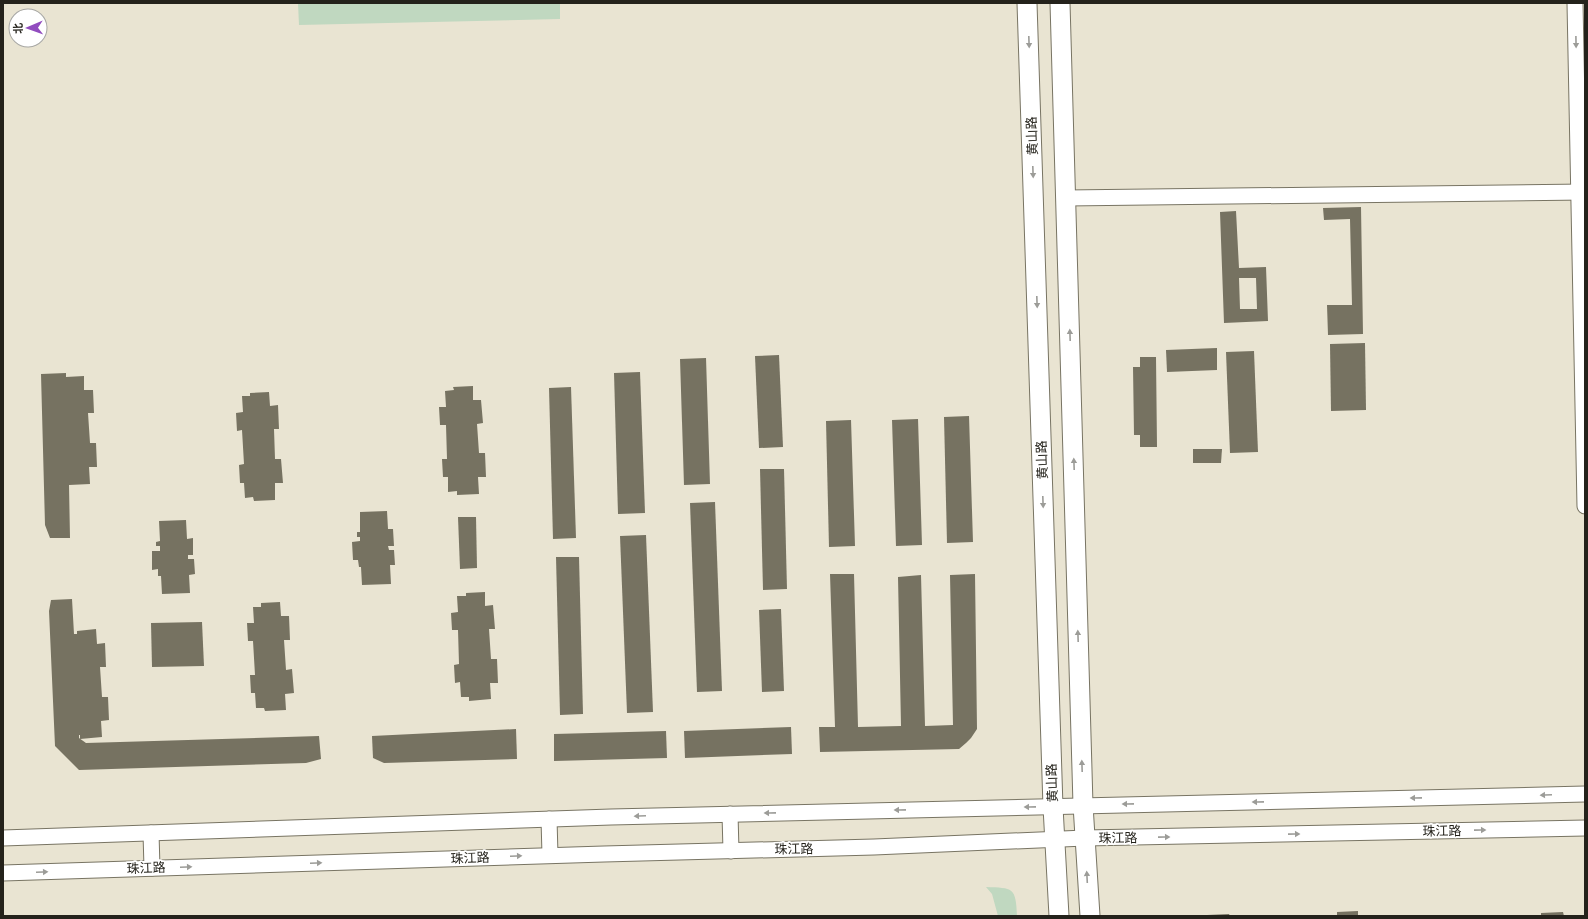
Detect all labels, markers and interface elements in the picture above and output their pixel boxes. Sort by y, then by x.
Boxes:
north arrow [8,8,48,48]
text: 北 [12,23,24,34]
one-way arrow [1025,36,1032,48]
one-way arrow [1573,36,1579,49]
street label: 黄山路 [1024,116,1040,156]
one-way arrow [1030,166,1036,179]
one-way arrow [1034,296,1040,309]
one-way arrow [1067,328,1073,341]
street label: 黄山路 [1034,440,1050,480]
one-way arrow [1070,458,1077,470]
one-way arrow [1040,496,1047,508]
one-way arrow [1075,630,1082,642]
one-way arrow [1079,759,1085,772]
street label: 黄山路 [1044,763,1060,803]
one-way arrow [1539,792,1552,798]
one-way arrow [1409,795,1422,801]
one-way arrow [1252,798,1264,805]
one-way arrow [1122,801,1134,808]
one-way arrow [1023,804,1036,810]
one-way arrow [893,807,906,813]
one-way arrow [763,810,776,816]
one-way arrow [634,813,646,820]
street label: 珠江路 [1422,823,1462,839]
one-way arrow [1474,827,1487,833]
street label: 珠江路 [1098,830,1138,846]
one-way arrow [1288,831,1301,837]
one-way arrow [1158,834,1171,840]
street label: 珠江路 [774,841,814,857]
street label: 珠江路 [450,850,490,866]
one-way arrow [510,853,522,860]
one-way arrow [310,859,322,866]
street label: 珠江路 [126,860,166,876]
one-way arrow [180,864,193,870]
one-way arrow [36,868,48,875]
one-way arrow [1084,871,1091,883]

